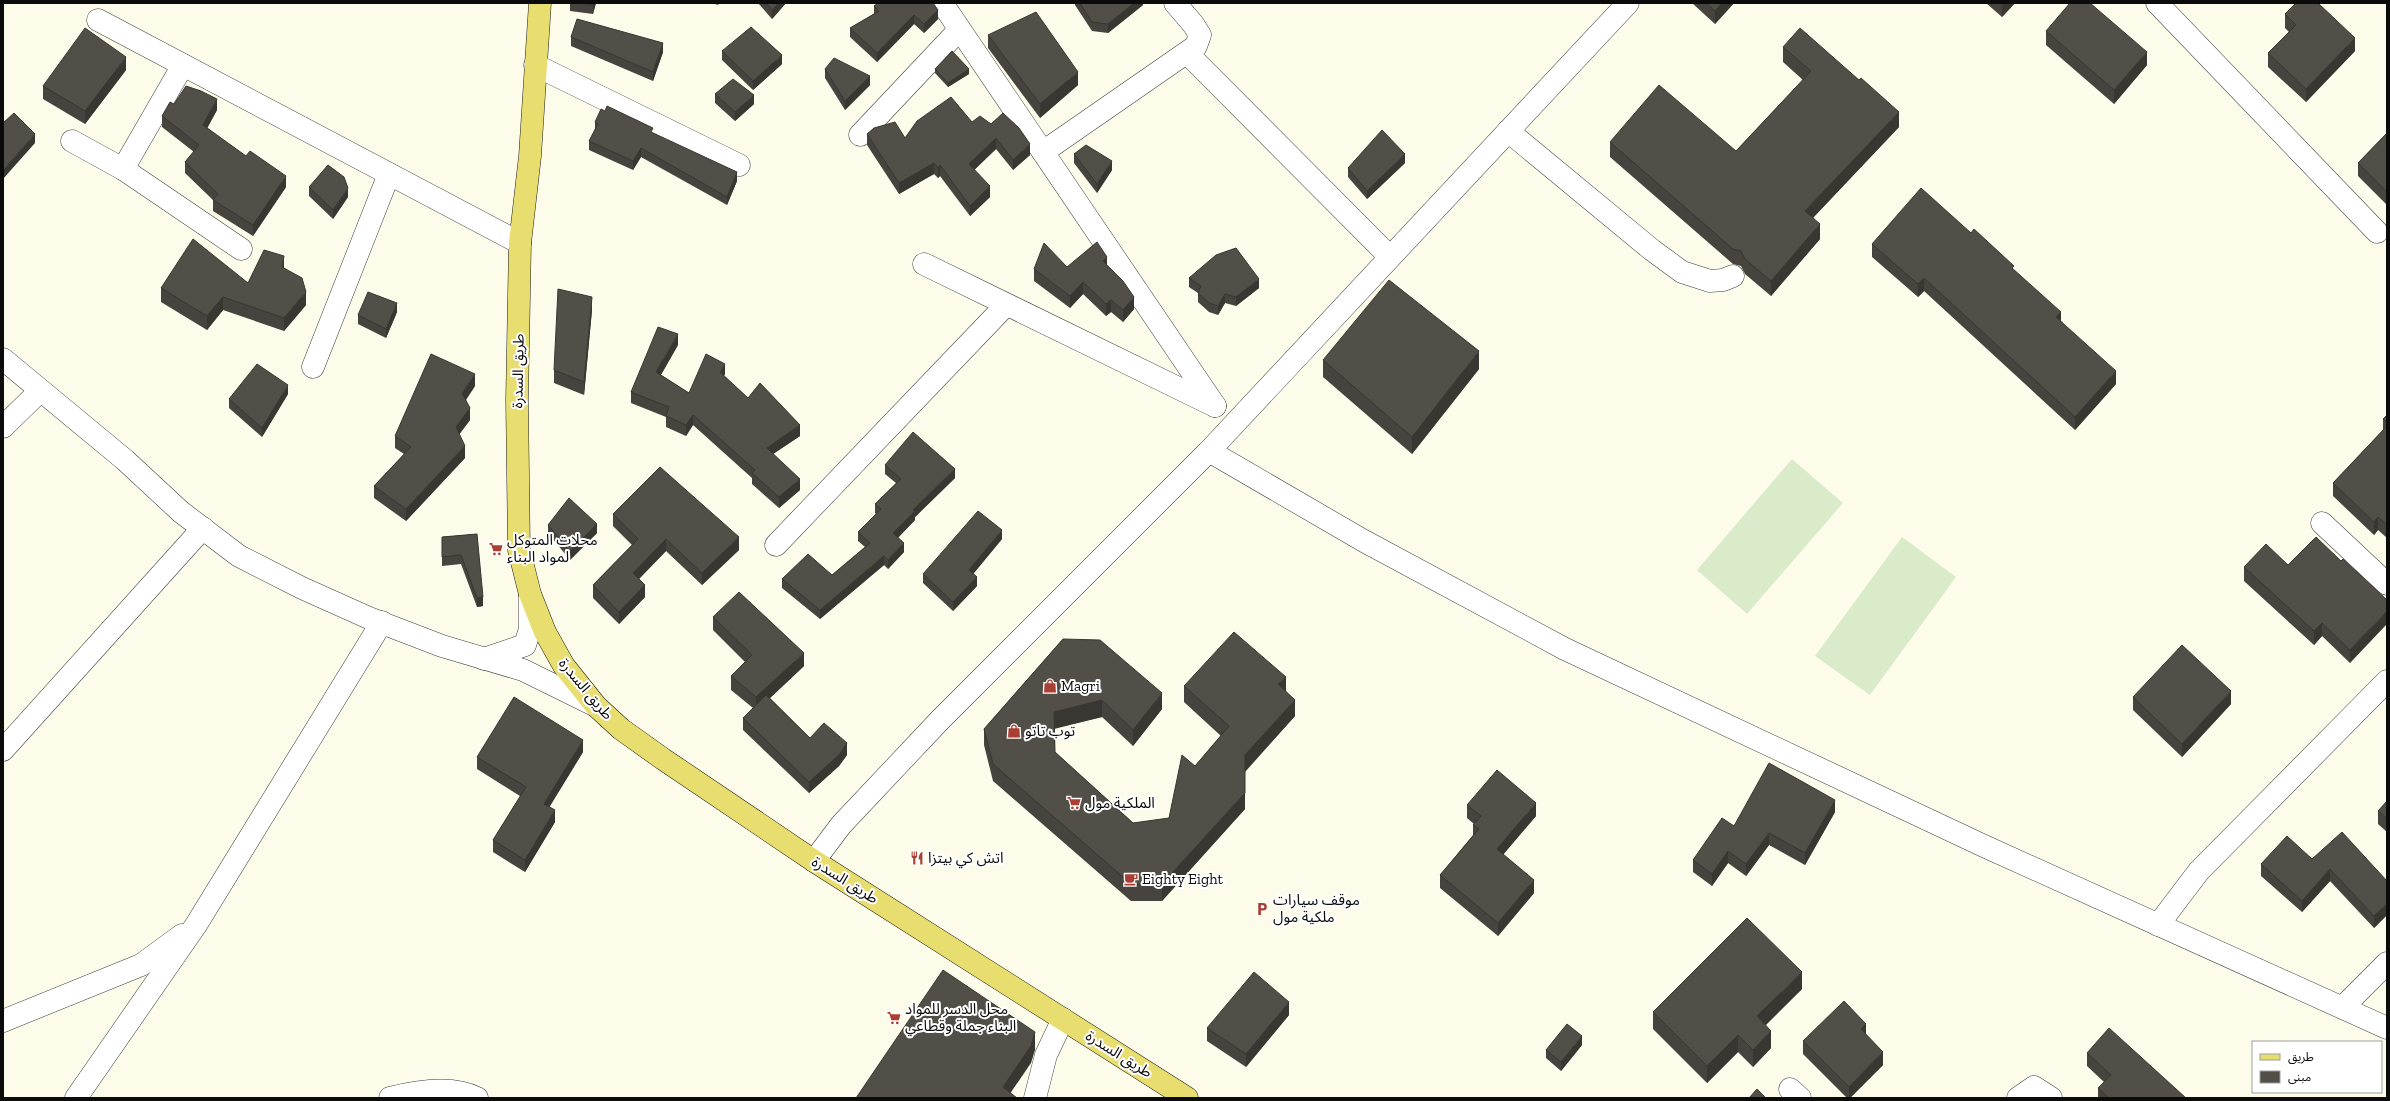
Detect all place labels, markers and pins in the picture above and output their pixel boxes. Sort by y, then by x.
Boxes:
place label: محلات المتوكل لمواد البناء [507,531,598,566]
supermarket icon: محلات المتوكل لمواد البناء [488,541,504,557]
place label: Magri [1061,677,1100,695]
shop icon: Magri [1042,678,1058,694]
place label: توب تاتو [1025,722,1075,740]
shop icon: توب تاتو [1006,723,1022,739]
place label: الملكية مول [1085,794,1155,812]
supermarket icon: الملكية مول [1066,795,1082,811]
place label: اتش كي بيتزا [928,849,1003,869]
restaurant icon: اتش كي بيتزا [909,850,925,866]
place label: Eighty Eight [1142,870,1224,888]
cafe icon: Eighty Eight [1123,871,1139,887]
place label: موقف سيارات ملكية مول [1273,891,1360,926]
parking icon: موقف سيارات ملكية مول [1254,901,1270,917]
place label: محل الدسر للمواد البناء جملة وقطاعي [905,1000,1016,1037]
supermarket icon: محل الدسر للمواد البناء جملة وقطاعي [886,1010,902,1026]

